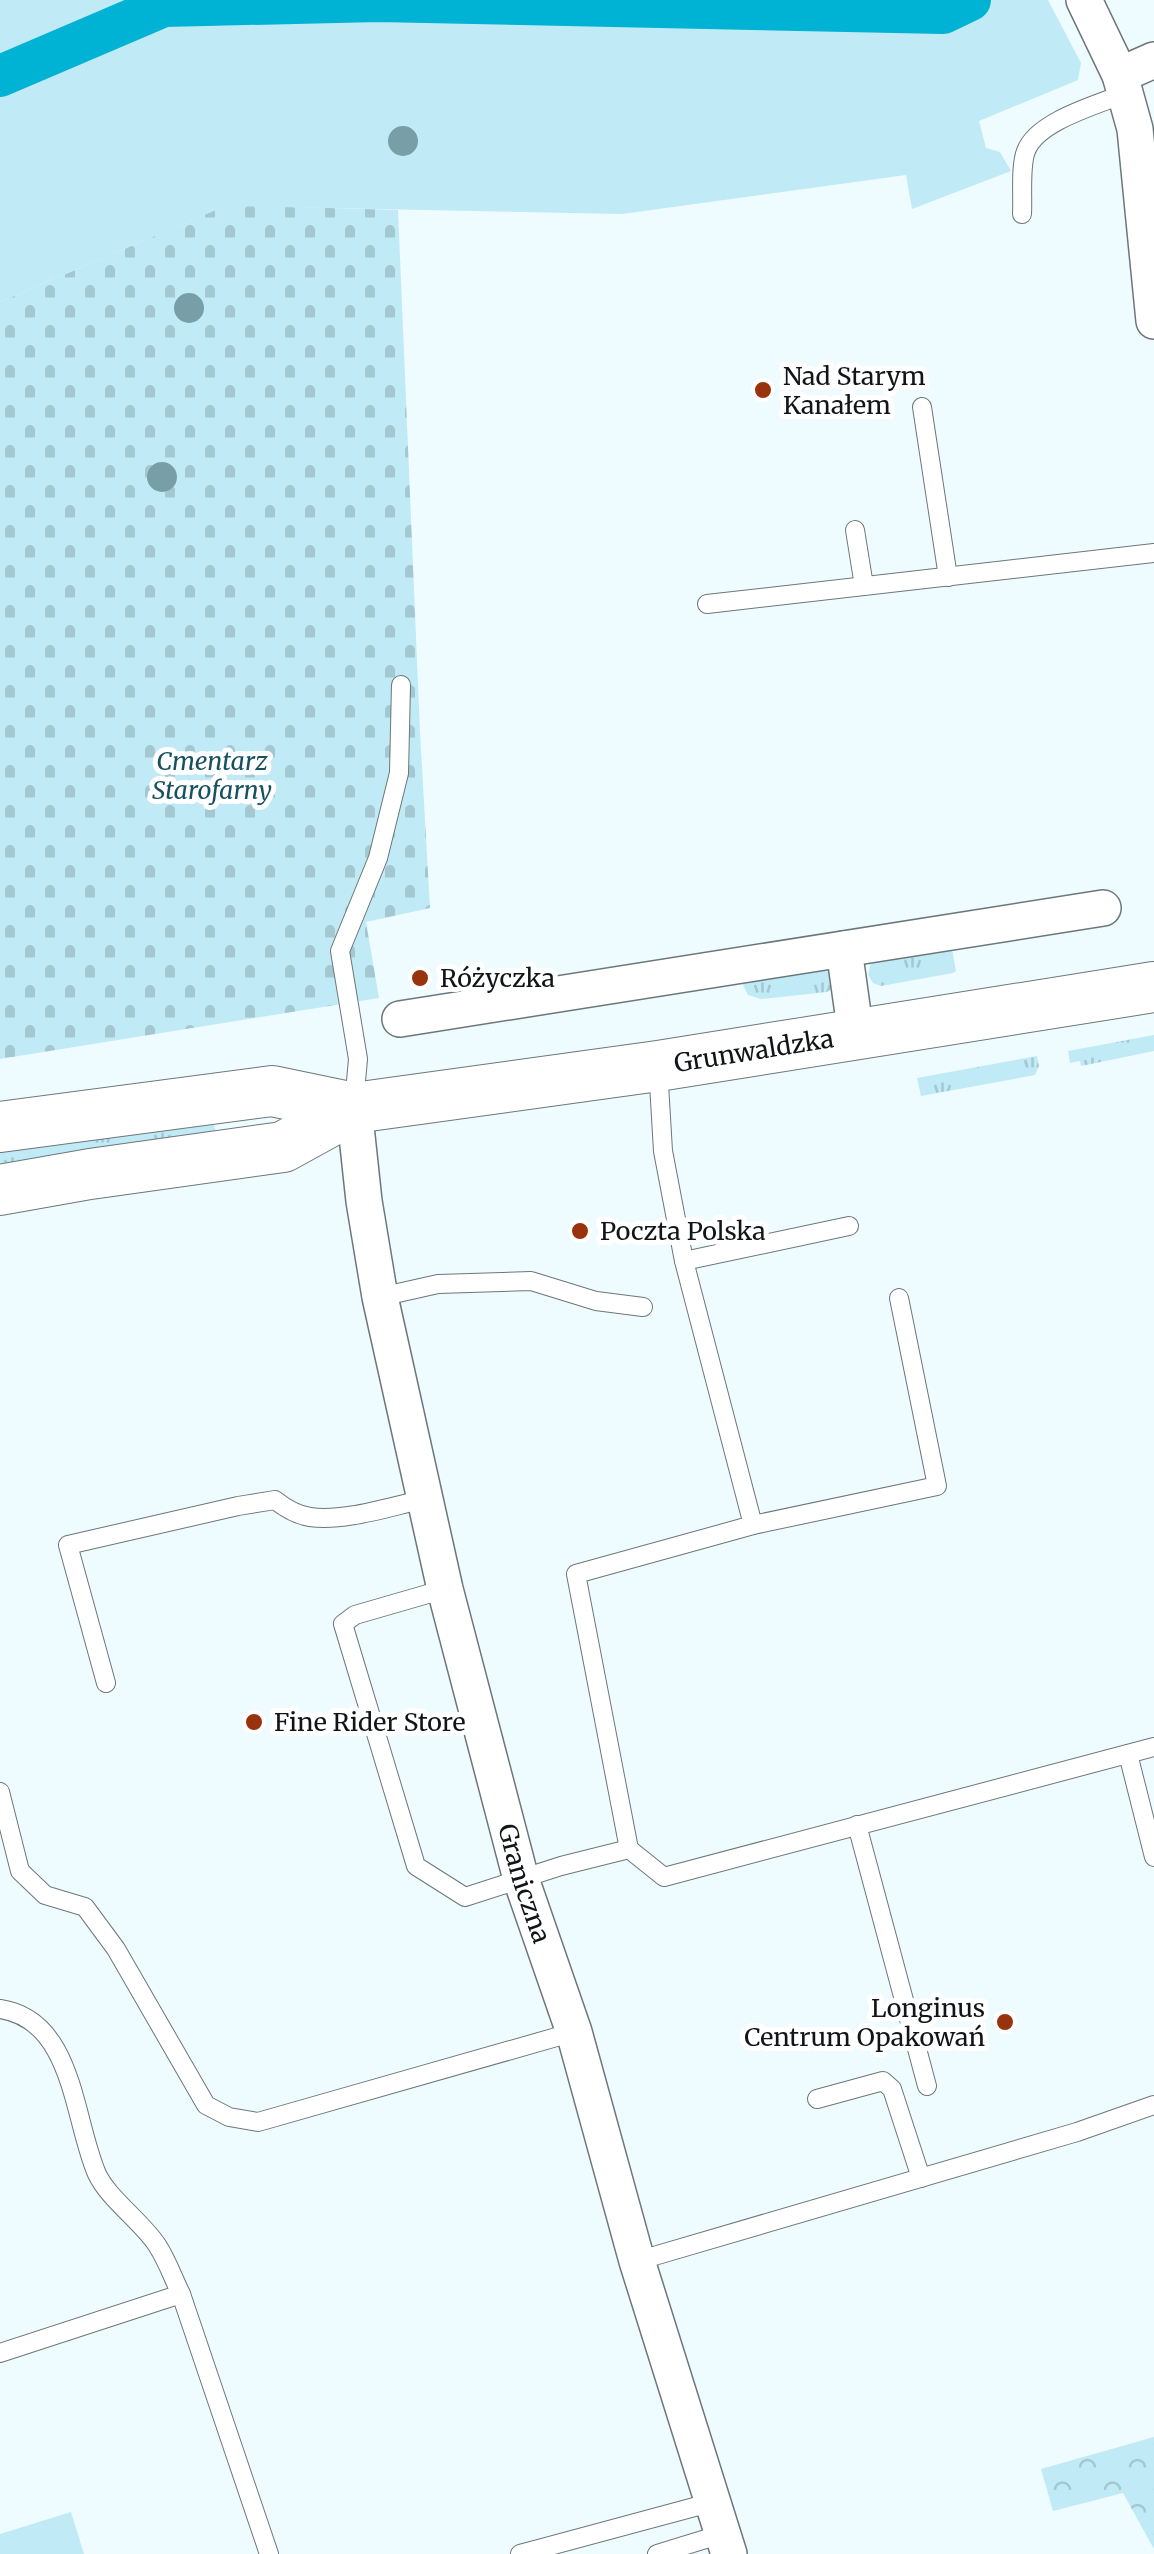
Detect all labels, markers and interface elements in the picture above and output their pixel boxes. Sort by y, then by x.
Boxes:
place label: Nad Starym Kanałem [783,360,926,421]
marker: Nad Starym Kanałem [752,379,774,401]
park label: Cmentarz Starofarny [152,745,272,806]
place label: Różyczka [440,962,555,994]
marker: Różyczka [409,967,431,989]
street label: Grunwaldzka [672,1022,836,1079]
place label: Poczta Polska [600,1215,766,1247]
marker: Poczta Polska [569,1220,591,1242]
place label: Fine Rider Store [274,1706,466,1738]
marker: Fine Rider Store [243,1711,265,1733]
street label: Graniczna [491,1820,558,1947]
place label: Longinus Centrum Opakowań [744,1992,985,2053]
marker: Longinus Centrum Opakowań [994,2011,1016,2033]

